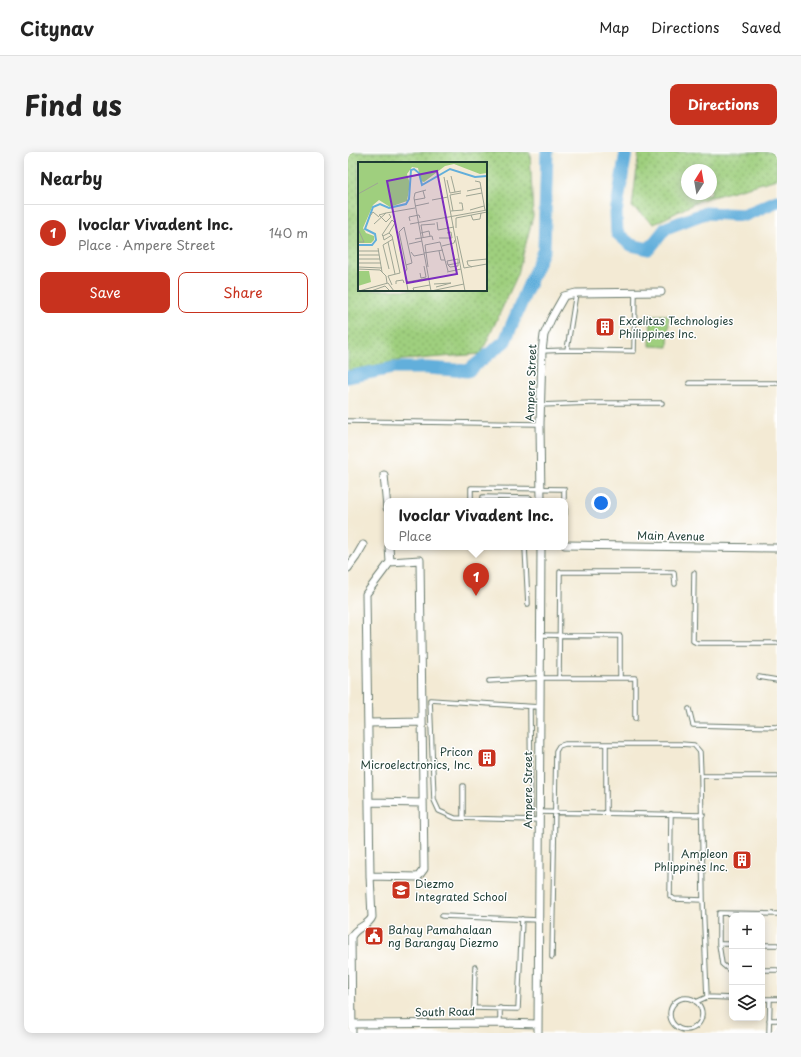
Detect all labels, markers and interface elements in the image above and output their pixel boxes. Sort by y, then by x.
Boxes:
text: Citynav [20,14,94,42]
text: Map [599,17,629,38]
text: Directions [651,17,719,38]
text: Saved [741,17,781,38]
text: Find us [24,83,122,126]
button: Directions [670,84,777,125]
inset map [358,162,487,291]
north arrow [681,164,717,200]
text: Nearby [40,165,102,191]
text: Ivoclar Vivadent Inc. [78,212,233,235]
text: 1 [50,223,56,242]
text: 140 m [269,223,308,242]
text: Place · Ampere Street [78,235,215,254]
button: Save [40,272,170,313]
button: Share [178,272,308,313]
place label: Excelitas Technologies Philippines Inc. [619,312,733,342]
building icon: Excelitas Technologies Philippines Inc. [594,316,616,338]
street label: Ampere Street [521,343,540,422]
your location [591,493,611,513]
popup [384,498,568,550]
text: Ivoclar Vivadent Inc. [398,503,554,526]
text: Place [398,526,432,545]
street label: Main Avenue [637,526,705,545]
pin: 1 [463,563,489,596]
place label: Pricon Microelectronics, Inc. [361,743,473,773]
building icon: Pricon Microelectronics, Inc. [476,747,498,769]
street label: Ampere Street [519,751,536,829]
place label: Ampleon Phlippines Inc. [654,845,728,875]
building icon: Ampleon Phlippines Inc. [731,849,753,871]
place label: Diezmo Integrated School [415,875,507,905]
school or university icon: Diezmo Integrated School [390,879,412,901]
map controls [729,913,765,1021]
button: + [729,913,765,949]
place label: Bahay Pamahalaan ng Barangay Diezmo [388,921,498,951]
public building icon: Bahay Pamahalaan ng Barangay Diezmo [363,925,385,947]
button: − [729,949,765,985]
button: layers [729,985,765,1021]
street label: South Road [415,1002,475,1021]

